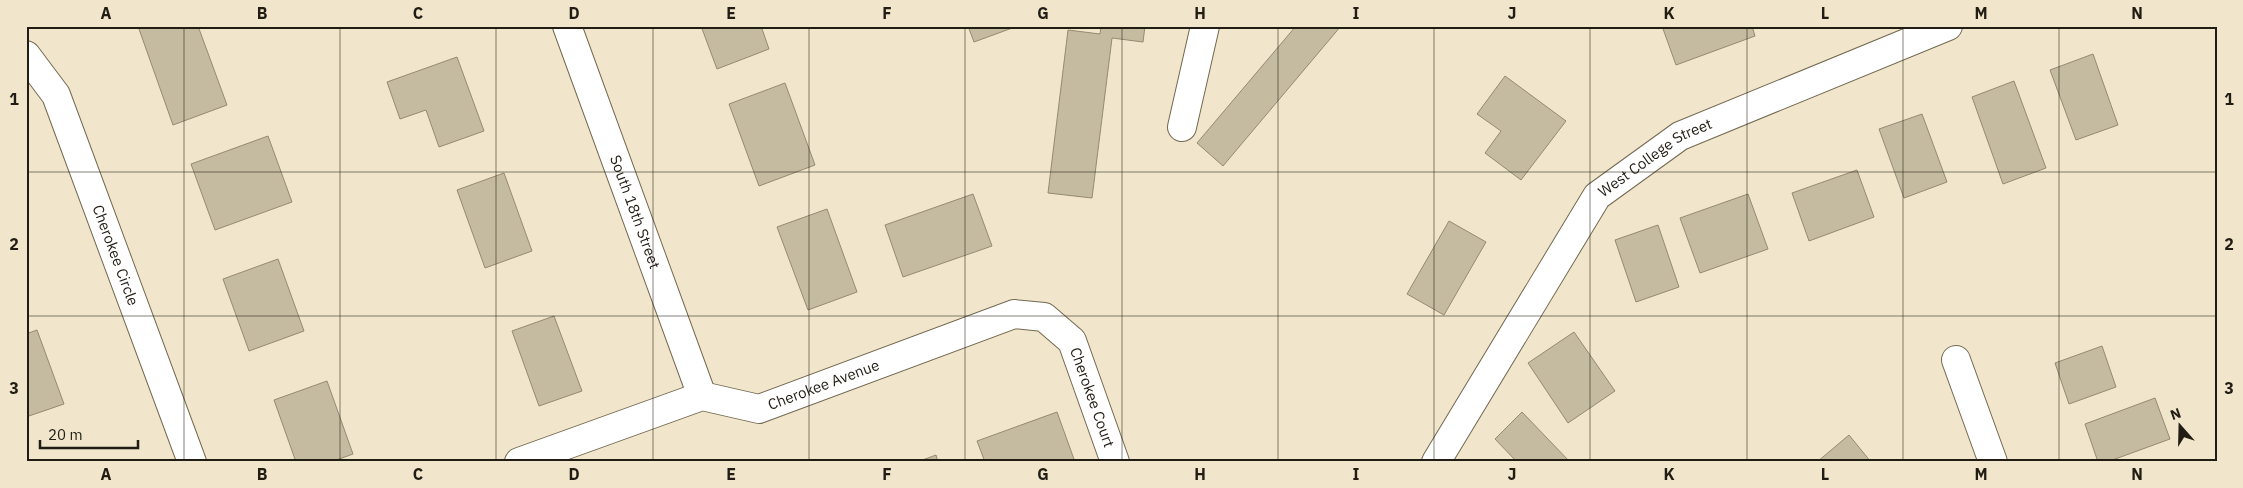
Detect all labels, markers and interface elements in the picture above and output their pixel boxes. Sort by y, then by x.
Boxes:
text: A [101,3,112,23]
text: B [257,3,268,23]
text: C [413,3,423,23]
text: D [568,3,580,23]
text: E [726,3,736,23]
text: F [882,3,892,23]
text: G [1037,3,1049,23]
text: H [1194,3,1206,23]
text: I [1353,3,1360,23]
text: J [1508,3,1516,23]
text: K [1663,3,1675,23]
text: L [1821,3,1829,23]
text: M [1974,3,1988,23]
text: N [2131,3,2143,23]
text: 1 [9,89,19,109]
text: 1 [2224,89,2234,109]
street label: West College Street [1594,114,1715,201]
street label: South 18th Street [606,152,665,271]
street label: Cherokee Circle [89,202,143,308]
text: 2 [9,234,19,254]
text: 2 [2224,234,2234,254]
street label: Cherokee Court [1066,345,1119,450]
street label: Cherokee Avenue [765,355,882,414]
text: 3 [9,378,19,398]
text: 3 [2224,378,2234,398]
north arrow [2156,400,2206,450]
text: N [2168,404,2183,424]
scale bar [40,418,138,450]
text: 20 m [48,425,83,444]
text: A [101,464,112,484]
text: B [257,464,268,484]
text: C [413,464,423,484]
text: D [568,464,580,484]
text: E [726,464,736,484]
text: F [882,464,892,484]
text: G [1037,464,1049,484]
text: H [1194,464,1206,484]
text: I [1353,464,1360,484]
text: J [1508,464,1516,484]
text: K [1663,464,1675,484]
text: L [1821,464,1829,484]
text: M [1974,464,1988,484]
text: N [2131,464,2143,484]

